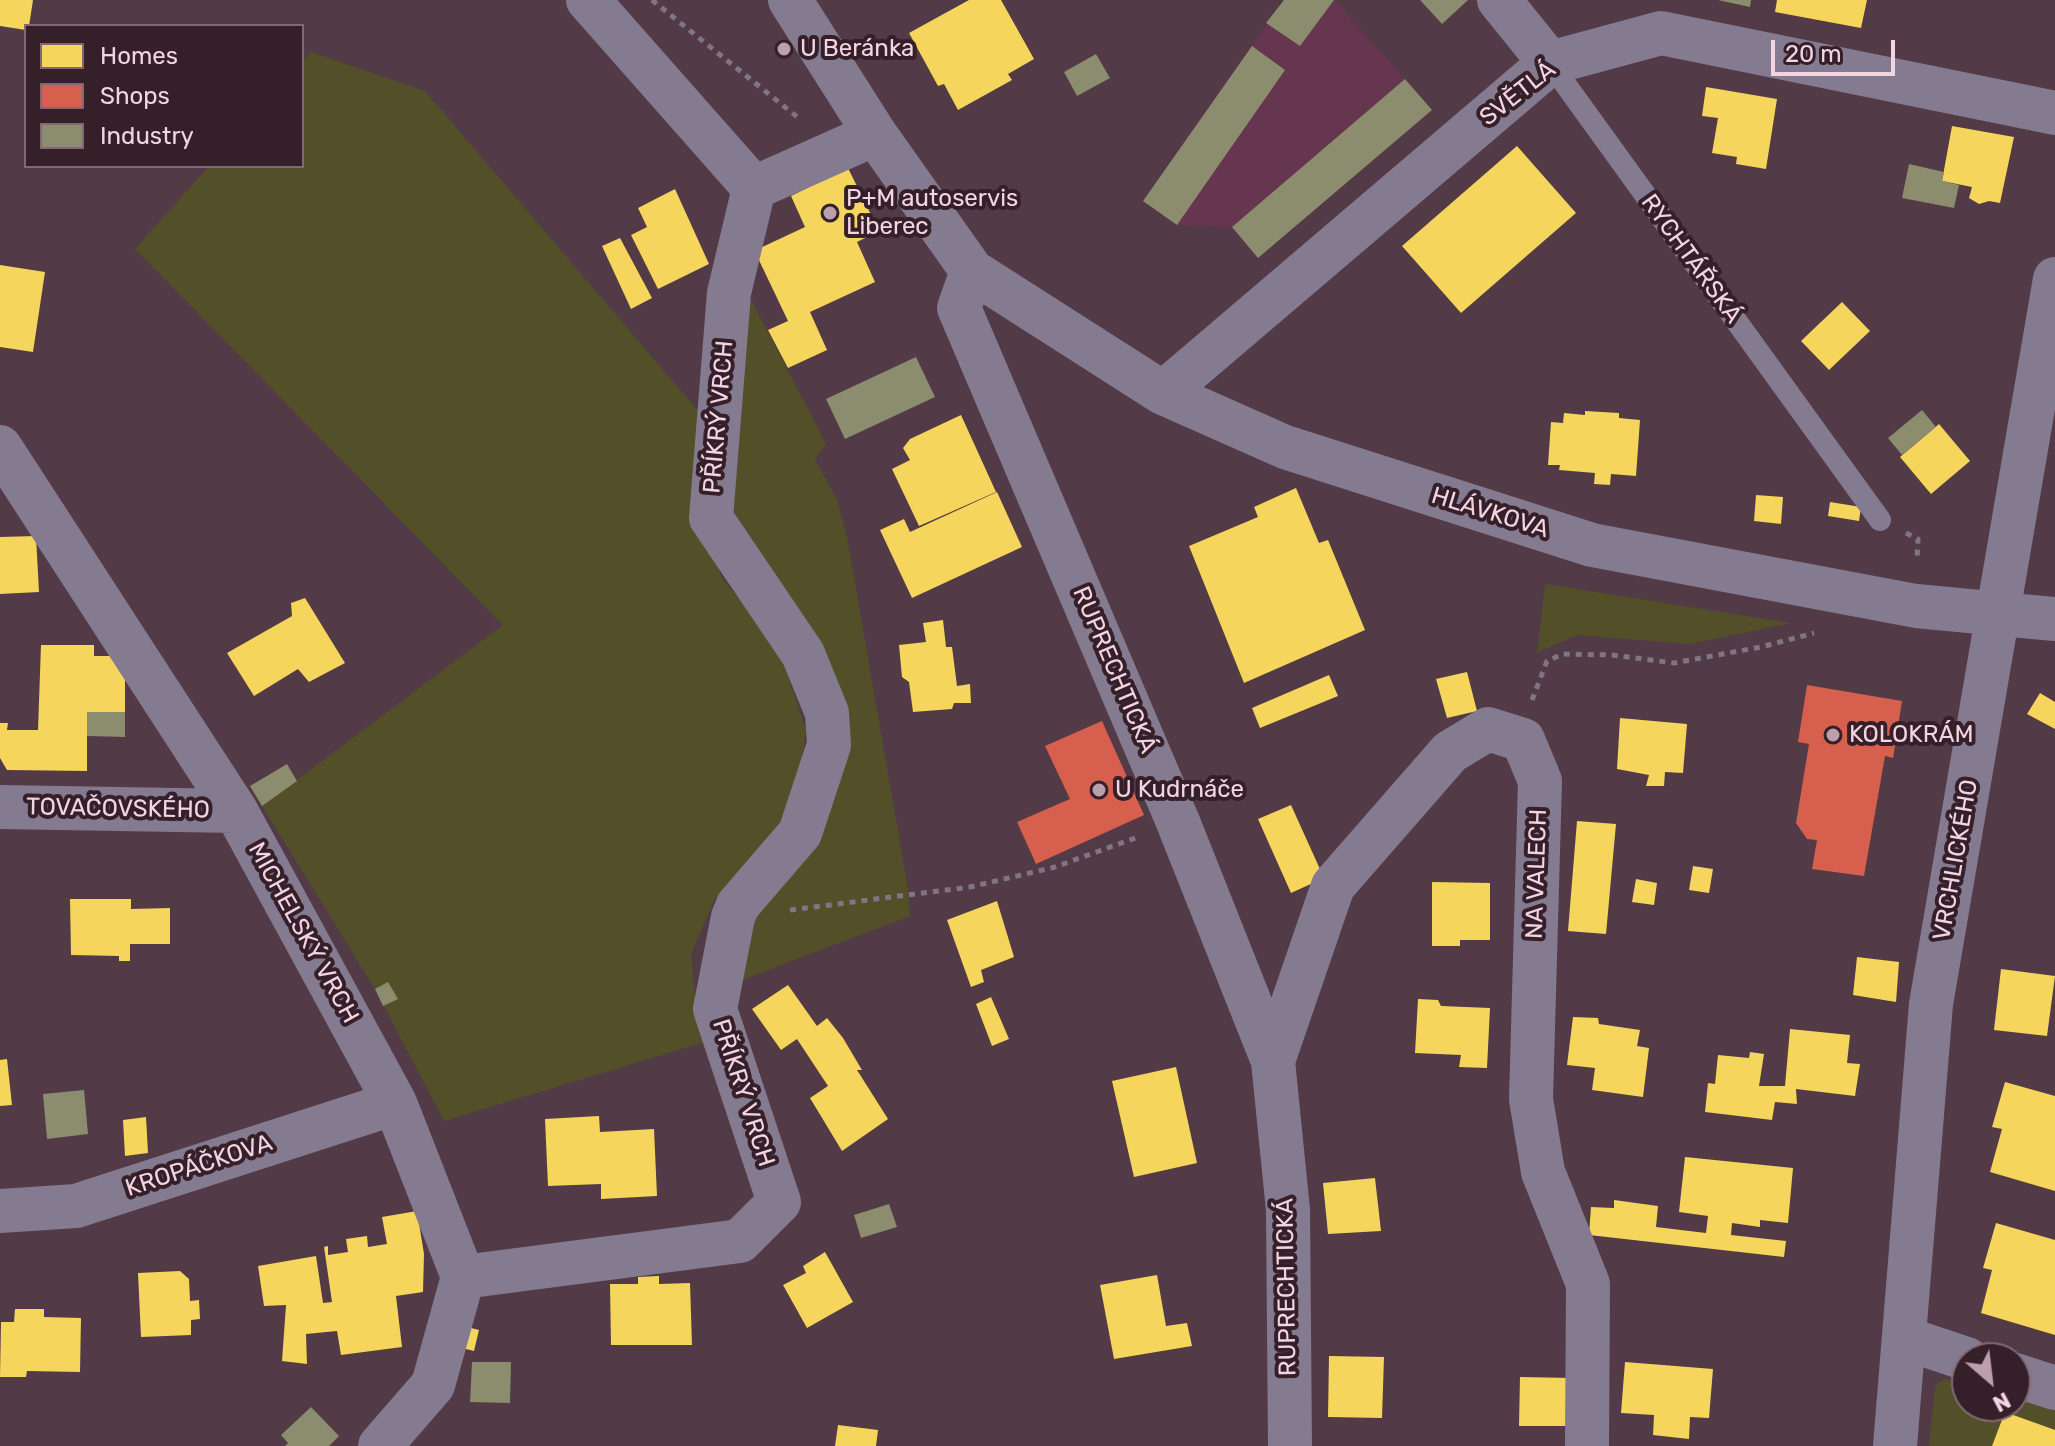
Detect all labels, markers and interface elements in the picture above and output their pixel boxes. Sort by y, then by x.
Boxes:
legend [24,24,304,168]
scale bar [1775,24,1899,74]
place label: U Beránka [800,35,914,63]
marker: U Beránka [775,40,793,58]
text: 20 m [1785,40,1842,68]
text: Homes [100,42,178,70]
street label: SVĚTLÁ [1474,56,1562,132]
text: Shops [100,82,170,110]
text: Industry [100,122,194,150]
place label: P+M autoservis Liberec [846,185,1018,241]
street label: RYCHTÁŘSKÁ [1635,189,1747,329]
marker: P+M autoservis Liberec [821,204,839,222]
street label: PŘÍKRÝ VRCH [698,339,740,495]
street label: HLÁVKOVA [1428,482,1552,544]
street label: RUPRECHTICKÁ [1066,582,1162,758]
place label: KOLOKRÁM [1849,721,1974,749]
marker: KOLOKRÁM [1824,726,1842,744]
place label: U Kudrnáče [1115,776,1244,804]
street label: VRCHLICKÉHO [1928,777,1984,943]
marker: U Kudrnáče [1090,781,1108,799]
street label: TOVAČOVSKÉHO [26,793,210,825]
street label: NA VALECH [1520,808,1554,940]
street label: MICHELSKÝ VRCH [241,838,365,1028]
street label: PŘÍKRÝ VRCH [706,1016,780,1170]
street label: KROPÁČKOVA [122,1129,276,1203]
street label: RUPRECHTICKÁ [1271,1198,1303,1376]
north arrow [1951,1342,2031,1422]
text: N [1988,1386,2015,1417]

